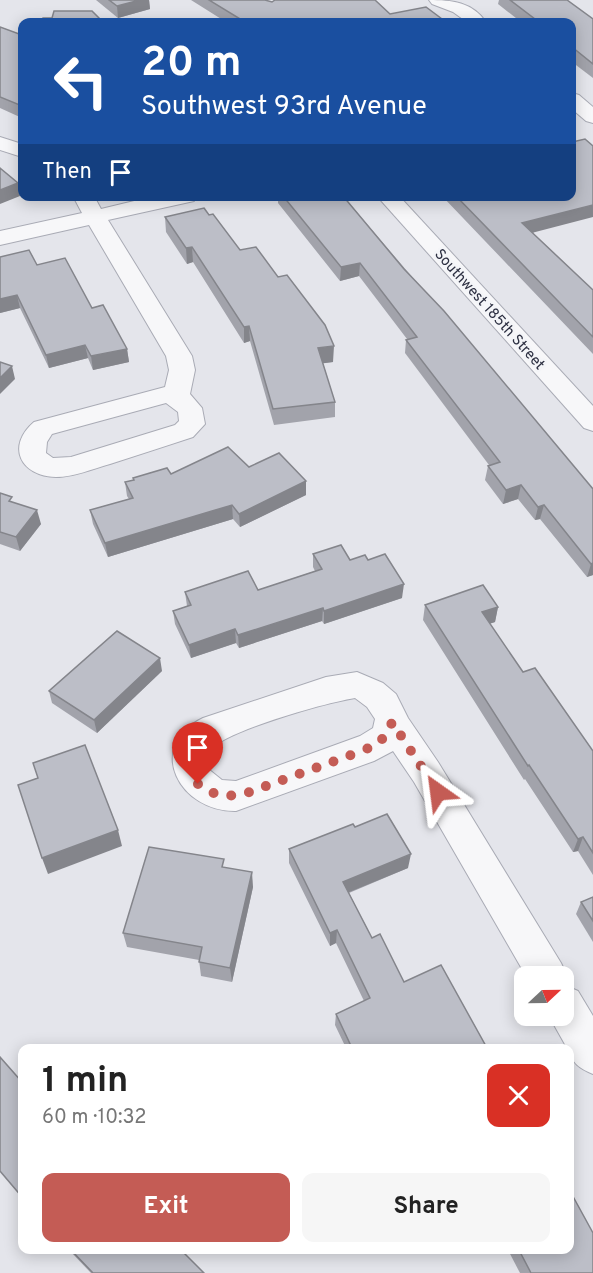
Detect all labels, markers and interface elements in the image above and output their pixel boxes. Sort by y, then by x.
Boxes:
text: 20 m [141,38,242,91]
icon: left [42,42,120,120]
text: Southwest 93rd Avenue [141,90,427,124]
icon: arrive [104,156,137,189]
text: Then [42,159,92,186]
street label: Southwest 185th Street [429,246,548,375]
pin [172,722,223,784]
icon: arrive [181,731,214,764]
position arrow [406,760,470,824]
north arrow [514,966,574,1026]
map controls [514,966,574,1026]
text: 1 min [42,1059,128,1105]
button: close [487,1064,550,1127]
text: 60 m · 10:32 [42,1105,147,1131]
button: Exit [42,1173,290,1242]
button: Share [302,1173,550,1242]

